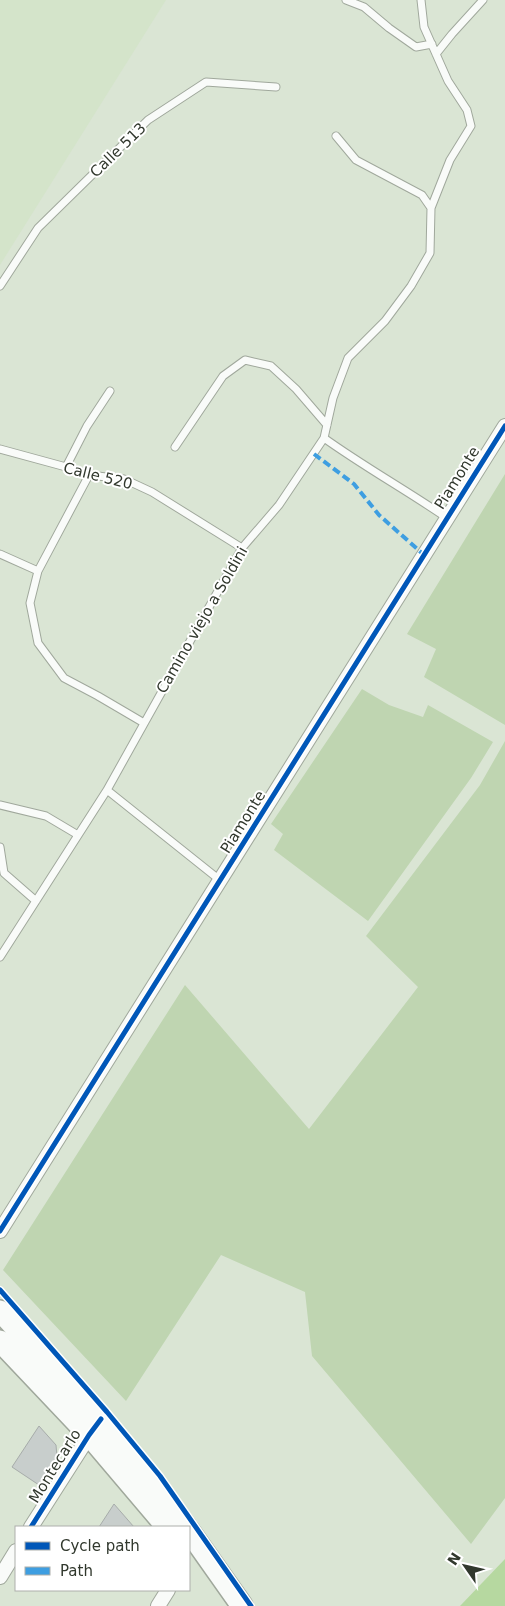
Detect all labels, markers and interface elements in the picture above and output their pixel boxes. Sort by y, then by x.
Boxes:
street label: Calle 513 [86,119,150,181]
street label: Piamonte [431,443,483,513]
street label: Calle 520 [62,459,134,493]
street label: Camino viejo a Soldini [153,543,251,697]
street label: Piamonte [217,787,269,857]
street label: Montecarlo [25,1426,85,1506]
legend [15,1526,190,1591]
text: Cycle path [60,1537,140,1555]
north arrow [440,1541,490,1591]
text: N [444,1549,464,1568]
text: Path [60,1562,93,1580]

